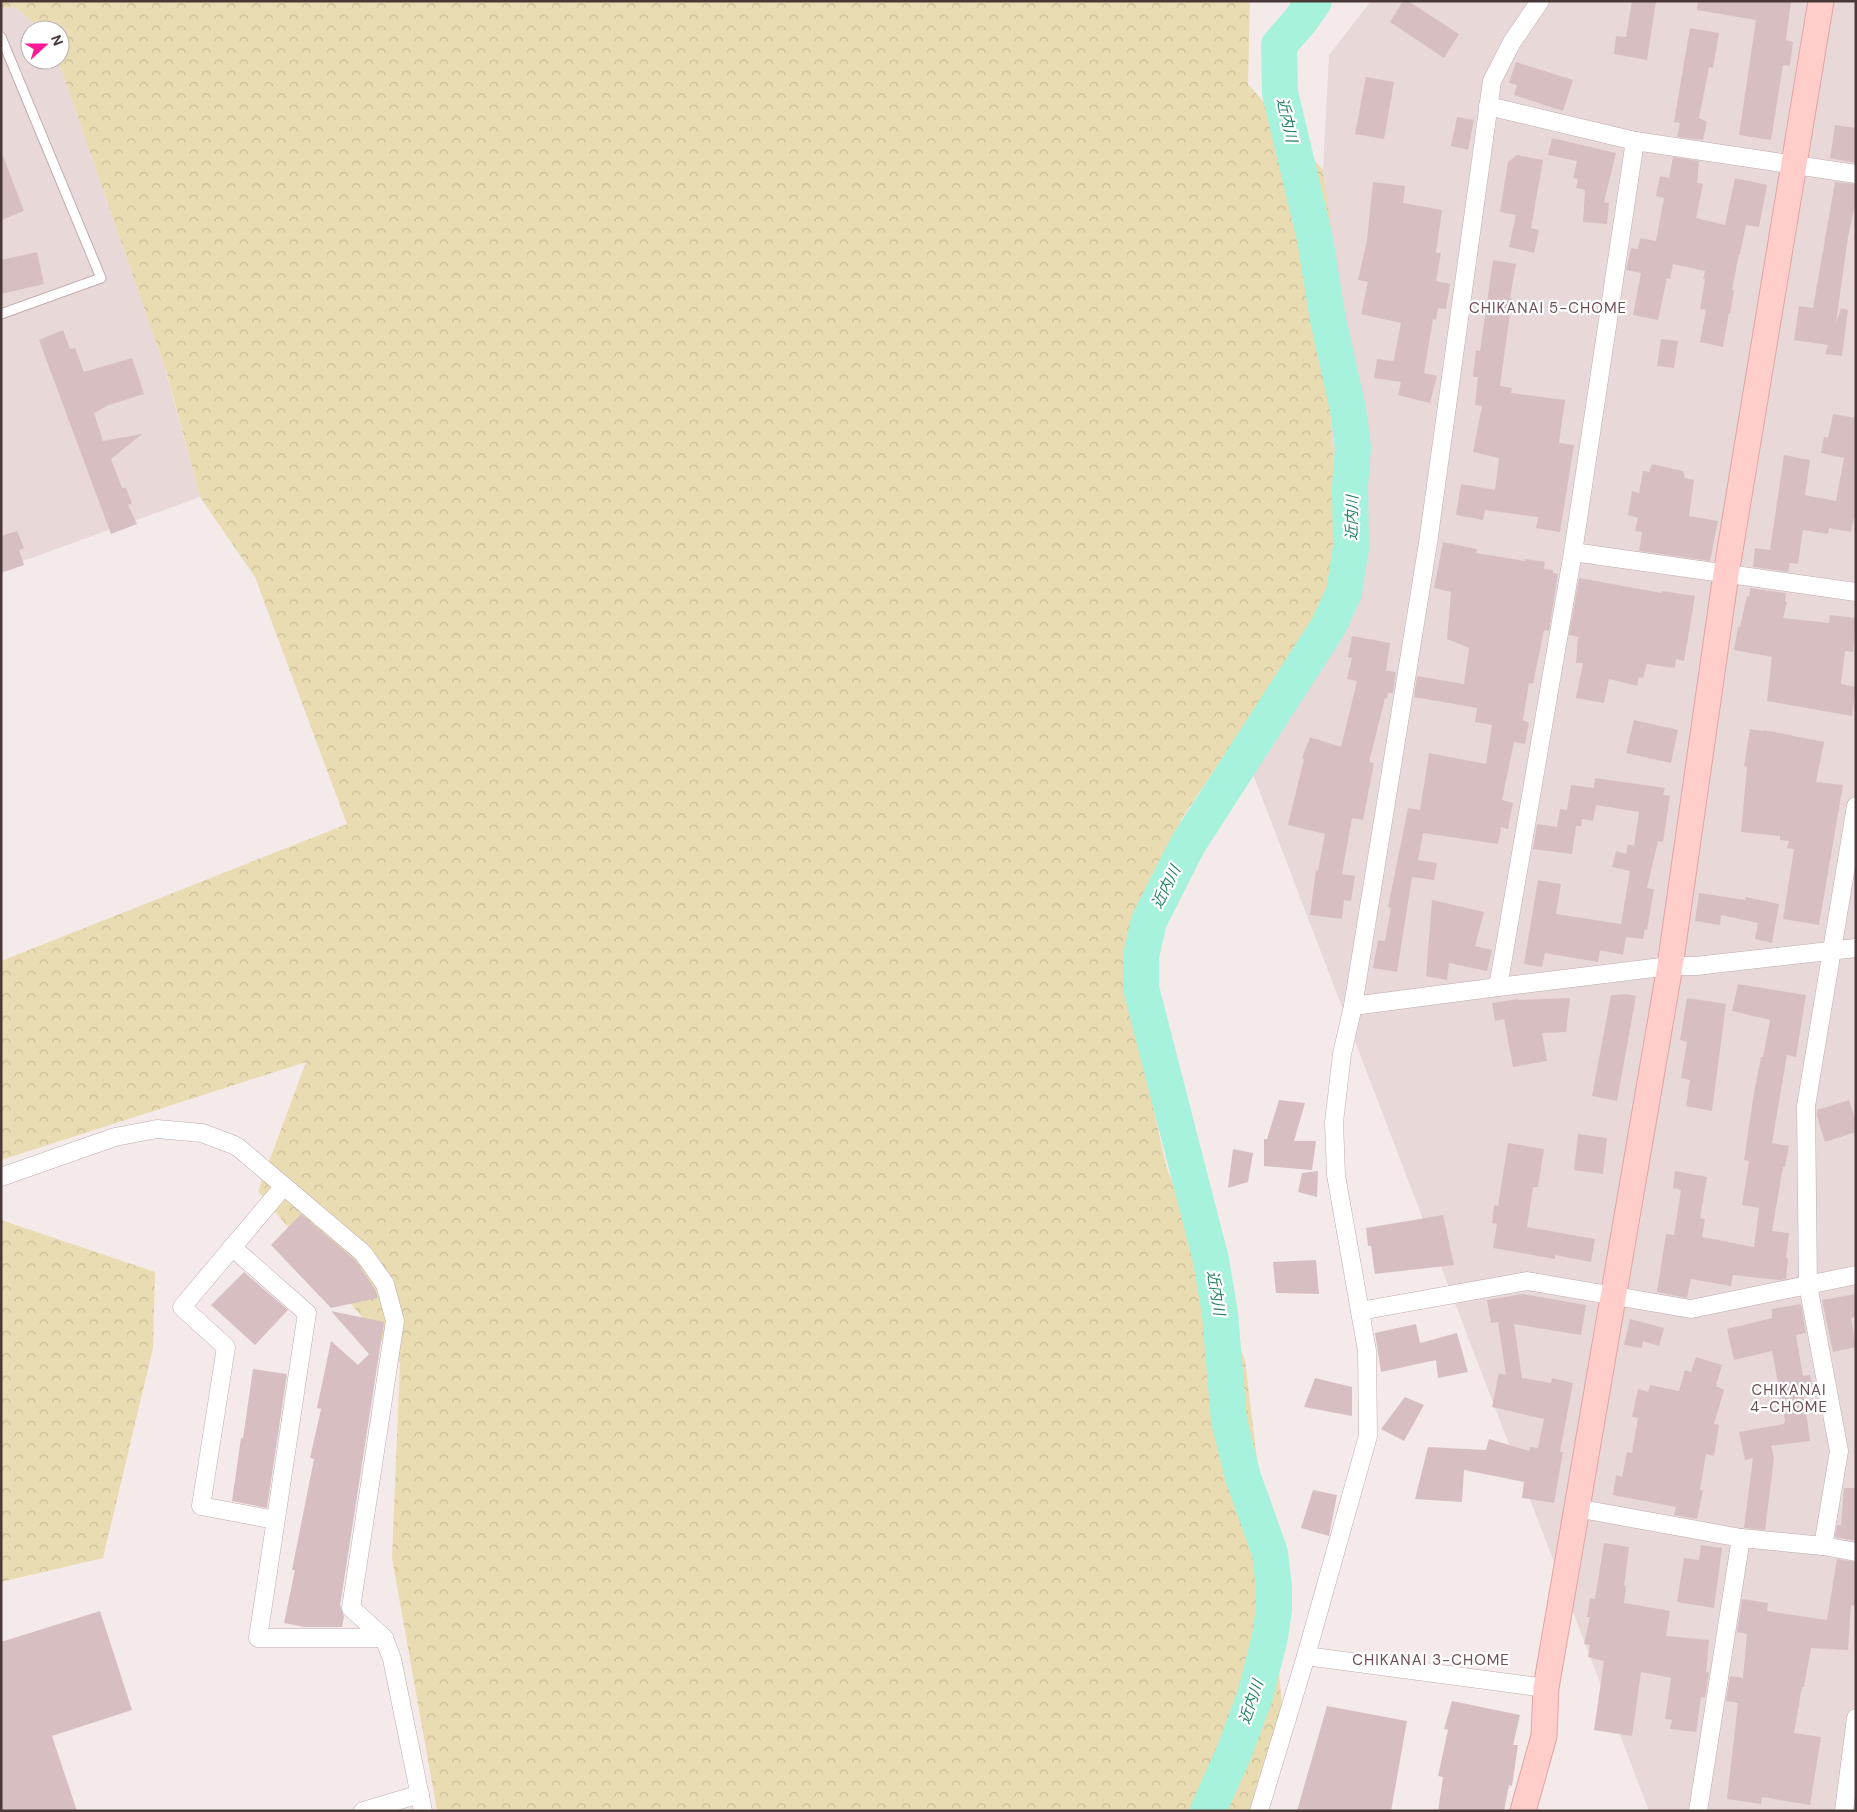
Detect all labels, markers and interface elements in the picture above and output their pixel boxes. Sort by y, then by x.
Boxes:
north arrow [20,20,70,70]
text: N [47,32,67,48]
water label: 近内川 [1272,96,1302,146]
district label: CHIKANAI 5-CHOME [1469,298,1627,318]
water label: 近内川 [1342,493,1362,541]
water label: 近内川 [1147,861,1186,912]
water label: 近内川 [1203,1269,1230,1319]
district label: CHIKANAI 4-CHOME [1750,1380,1828,1417]
district label: CHIKANAI 3-CHOME [1352,1650,1510,1670]
water label: 近内川 [1234,1676,1268,1727]

